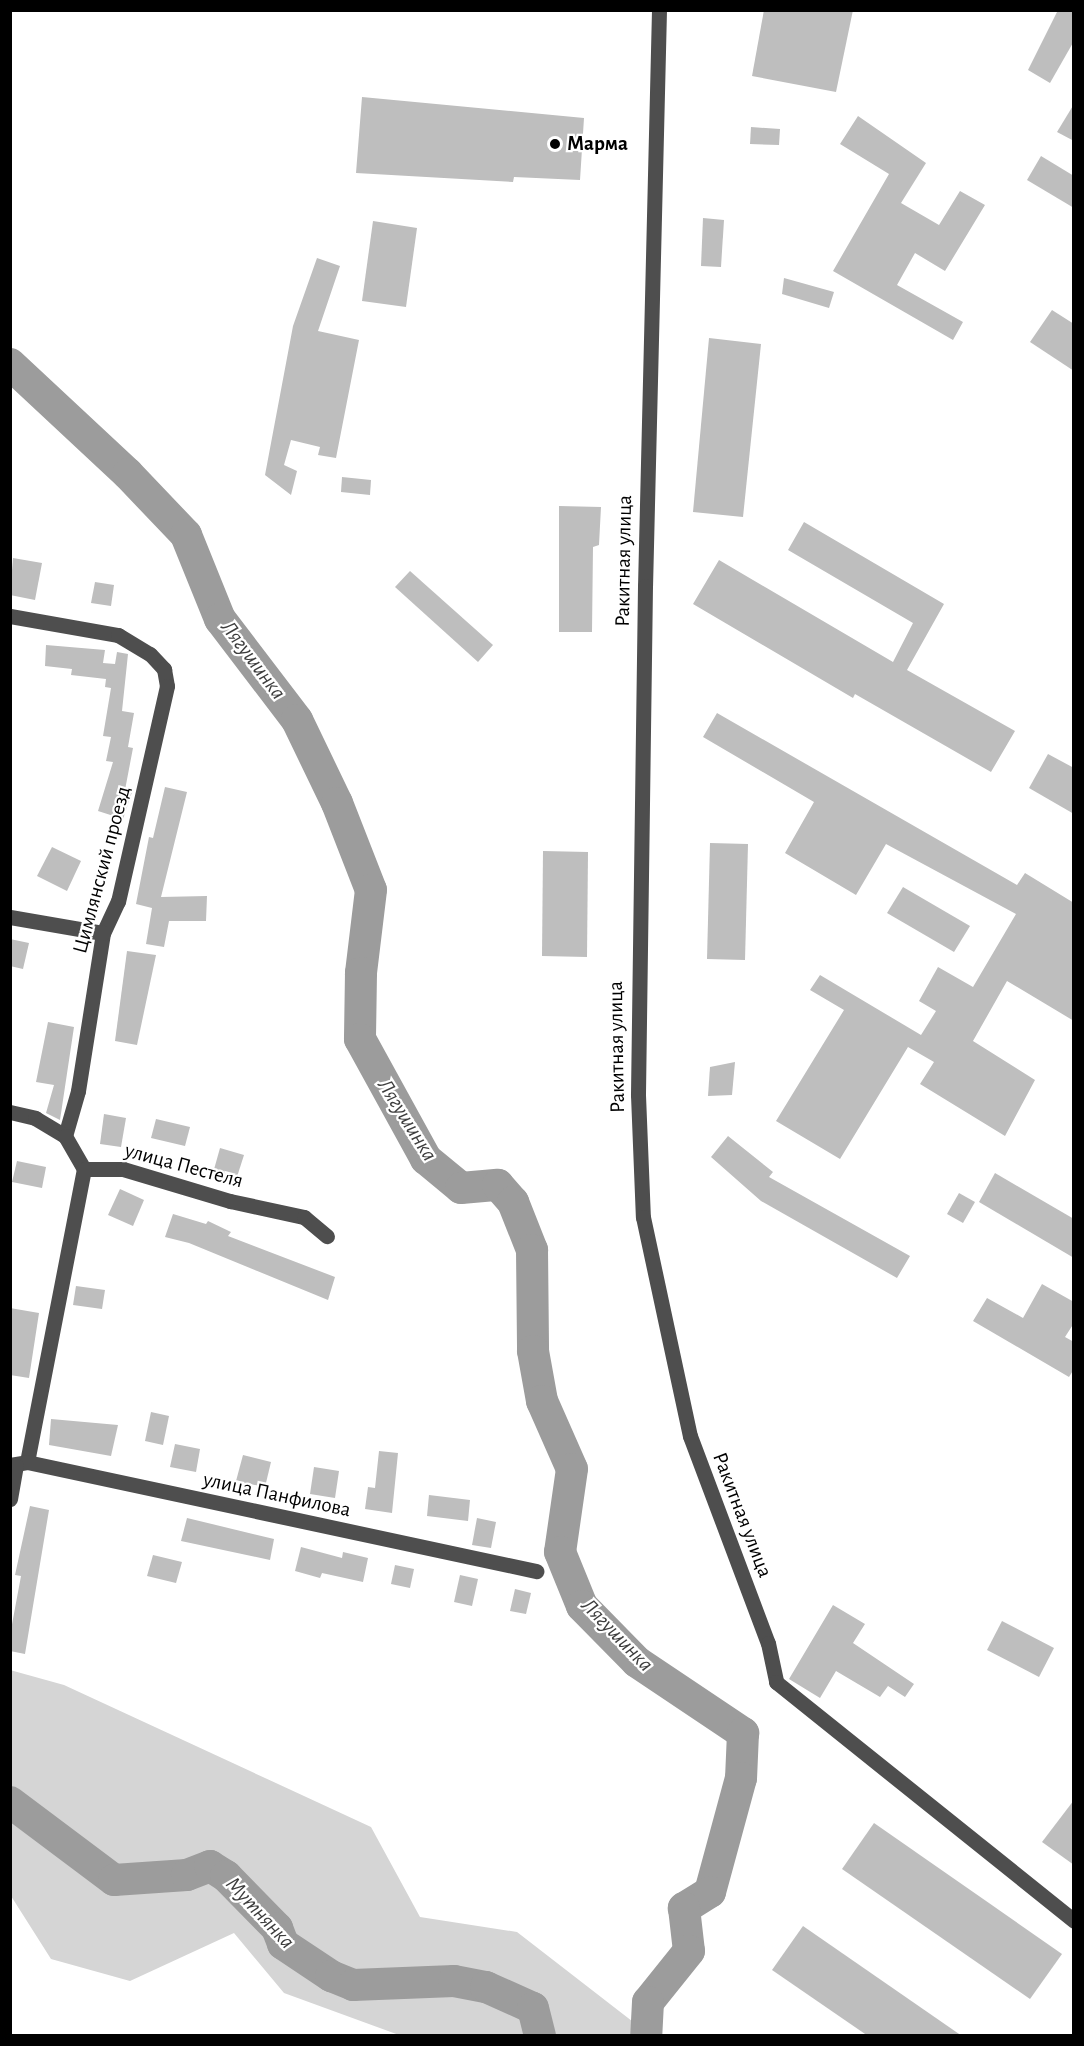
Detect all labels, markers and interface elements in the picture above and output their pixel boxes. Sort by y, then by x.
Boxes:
place label: Марма [567,131,628,157]
marker: Марма [548,137,562,151]
street label: Ракитная улица [610,495,638,627]
water label: Лягушинка [215,615,291,705]
street label: Цимлянский проезд [68,783,136,957]
street label: Ракитная улица [603,981,631,1113]
water label: Лягушинка [371,1074,443,1166]
street label: улица Пестеля [122,1138,246,1194]
street label: Ракитная улица [707,1449,777,1581]
street label: улица Панфилова [201,1467,353,1523]
water label: Лягушинка [575,1593,659,1677]
water label: Мутнянка [220,1871,300,1955]

